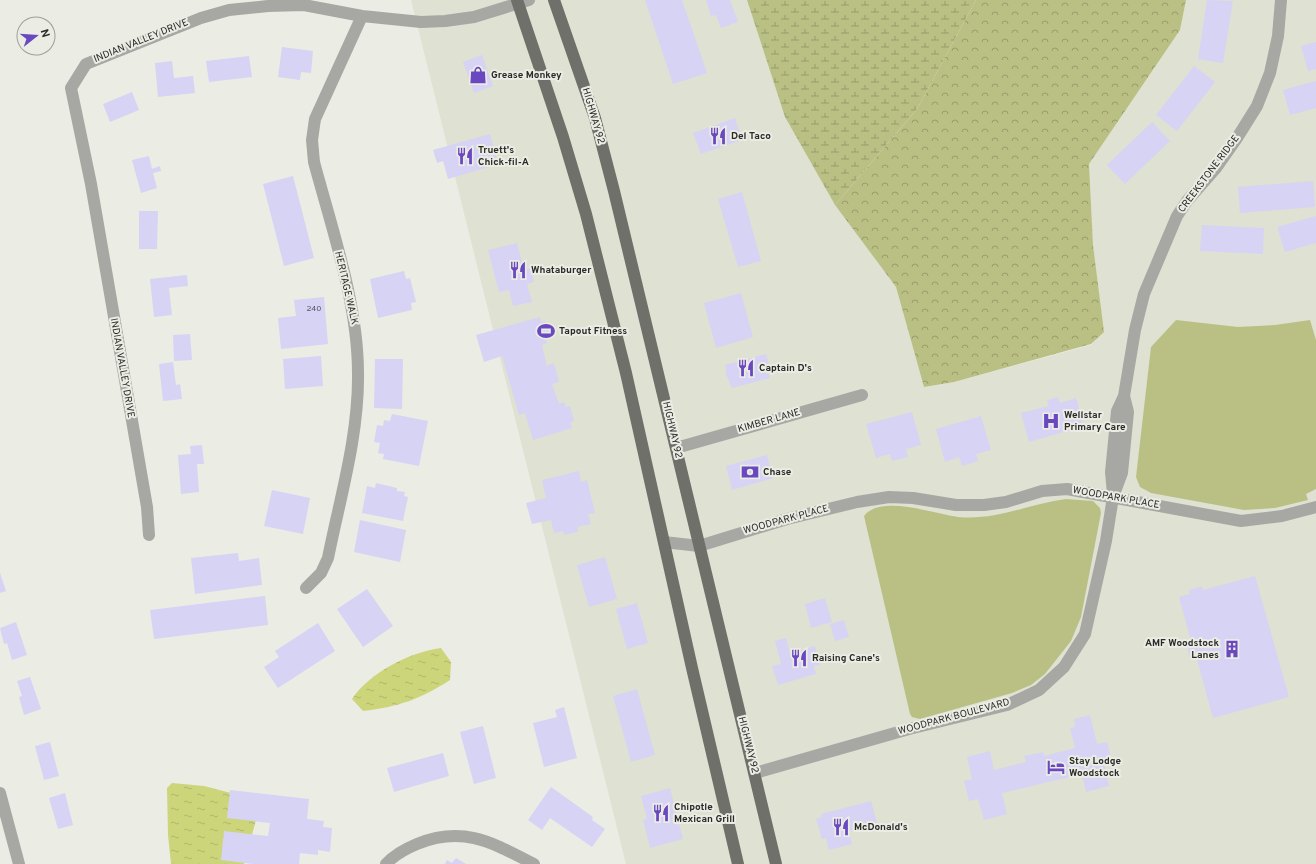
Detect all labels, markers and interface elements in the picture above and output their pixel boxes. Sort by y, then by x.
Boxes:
north arrow [16,16,56,56]
street label: INDIAN VALLEY DRIVE [92,16,190,66]
text: N [37,28,52,39]
shop icon: Grease Monkey [468,65,488,85]
place label: Grease Monkey [491,69,562,82]
street label: HIGHWAY 92 [579,86,607,146]
restaurant icon: Del Taco [708,126,728,146]
place label: Del Taco [731,130,771,143]
street label: CREEKSTONE RIDGE [1175,133,1243,215]
place label: Truett's Chick-fil-A [478,144,529,169]
restaurant icon: Truett's Chick-fil-A [455,146,475,166]
street label: HERITAGE WALK [331,250,361,326]
restaurant icon: Whataburger [508,260,528,280]
place label: Whataburger [531,264,592,277]
house number: 240 [307,304,321,314]
street label: INDIAN VALLEY DRIVE [107,317,137,419]
sports icon: Tapout Fitness [536,321,556,341]
place label: Tapout Fitness [559,325,627,338]
restaurant icon: Captain D's [736,358,756,378]
place label: Captain D's [759,362,812,375]
street label: HIGHWAY 92 [659,400,685,460]
street label: KIMBER LANE [736,406,802,436]
place label: Wellstar Primary Care [1064,409,1126,434]
hospital icon: Wellstar Primary Care [1041,411,1061,431]
bank icon: Chase [740,462,760,482]
place label: Chase [763,466,792,479]
street label: WOODPARK PLACE [1072,484,1160,512]
street label: WOODPARK PLACE [742,502,830,538]
place label: AMF Woodstock Lanes [1145,637,1219,662]
building icon: AMF Woodstock Lanes [1222,639,1242,659]
restaurant icon: Raising Cane's [789,648,809,668]
place label: Raising Cane's [812,652,880,665]
street label: WOODPARK BOULEVARD [897,696,1011,738]
street label: HIGHWAY 92 [735,715,761,775]
place label: Stay Lodge Woodstock [1069,755,1121,780]
hotel icon: Stay Lodge Woodstock [1046,757,1066,777]
place label: Chipotle Mexican Grill [674,801,735,826]
restaurant icon: Chipotle Mexican Grill [651,803,671,823]
restaurant icon: McDonald's [831,817,851,837]
place label: McDonald's [854,821,908,834]

